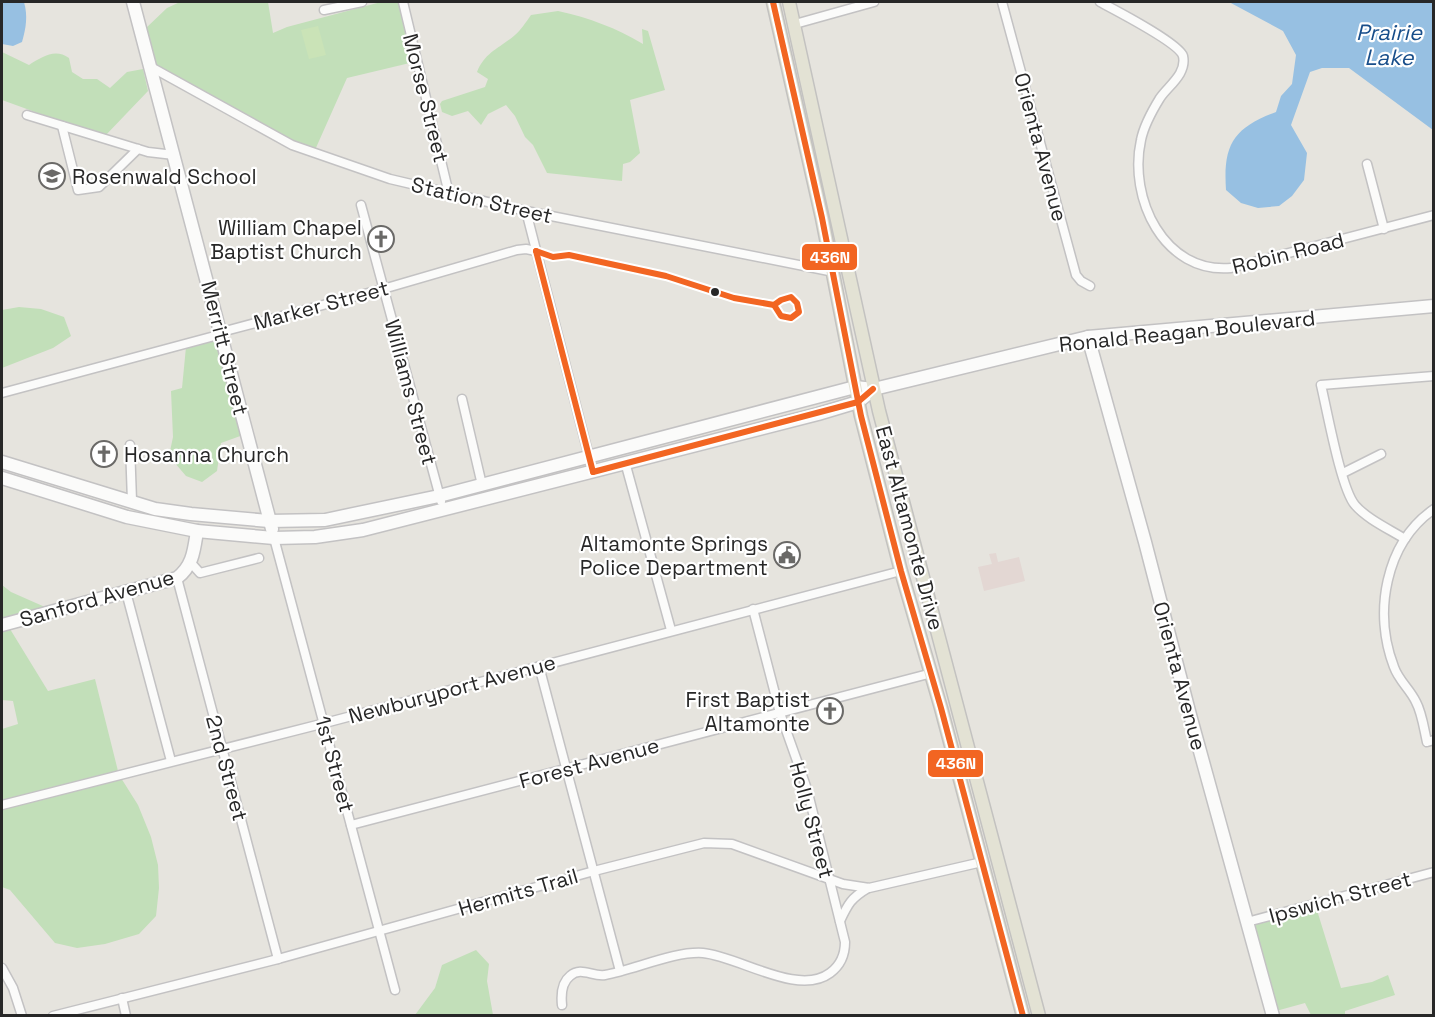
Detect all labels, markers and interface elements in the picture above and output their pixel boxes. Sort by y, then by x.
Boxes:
water label: Prairie Lake [1356,18,1423,71]
street label: Morse Street [397,31,455,165]
street label: Orienta Avenue [1008,70,1074,224]
school or university icon: Rosenwald School [37,161,67,191]
place label: Rosenwald School [72,163,257,190]
street label: Station Street [409,171,555,229]
place label: William Chapel Baptist Church [210,214,362,265]
church icon: William Chapel Baptist Church [366,224,396,254]
street label: Robin Road [1229,226,1347,280]
line badge: 436N [801,243,858,271]
text: 436N [810,247,850,268]
street label: Marker Street [250,274,392,336]
street label: Merritt Street [195,278,255,418]
unlabelled marker [709,286,721,298]
street label: Ronald Reagan Boulevard [1058,304,1316,358]
street label: Williams Street [379,316,443,468]
street label: East Altamonte Drive [870,423,950,633]
church icon: Hosanna Church [89,439,119,469]
place label: Hosanna Church [124,441,289,468]
place label: Altamonte Springs Police Department [580,530,768,581]
public building icon: Altamonte Springs Police Department [772,540,802,570]
street label: Sanford Avenue [17,563,177,633]
street label: Orienta Avenue [1147,599,1213,753]
street label: Newburyport Avenue [345,648,559,730]
place label: First Baptist Altamonte [686,686,810,737]
church icon: First Baptist Altamonte [815,696,845,726]
street label: 2nd Street [200,712,254,824]
street label: 1st Street [309,713,361,815]
street label: Forest Avenue [516,731,662,795]
line badge: 436N [927,749,984,778]
text: 436N [936,753,976,774]
street label: Holly Street [783,759,841,881]
street label: Hermits Trail [455,862,581,922]
street label: Ipswich Street [1266,865,1414,929]

